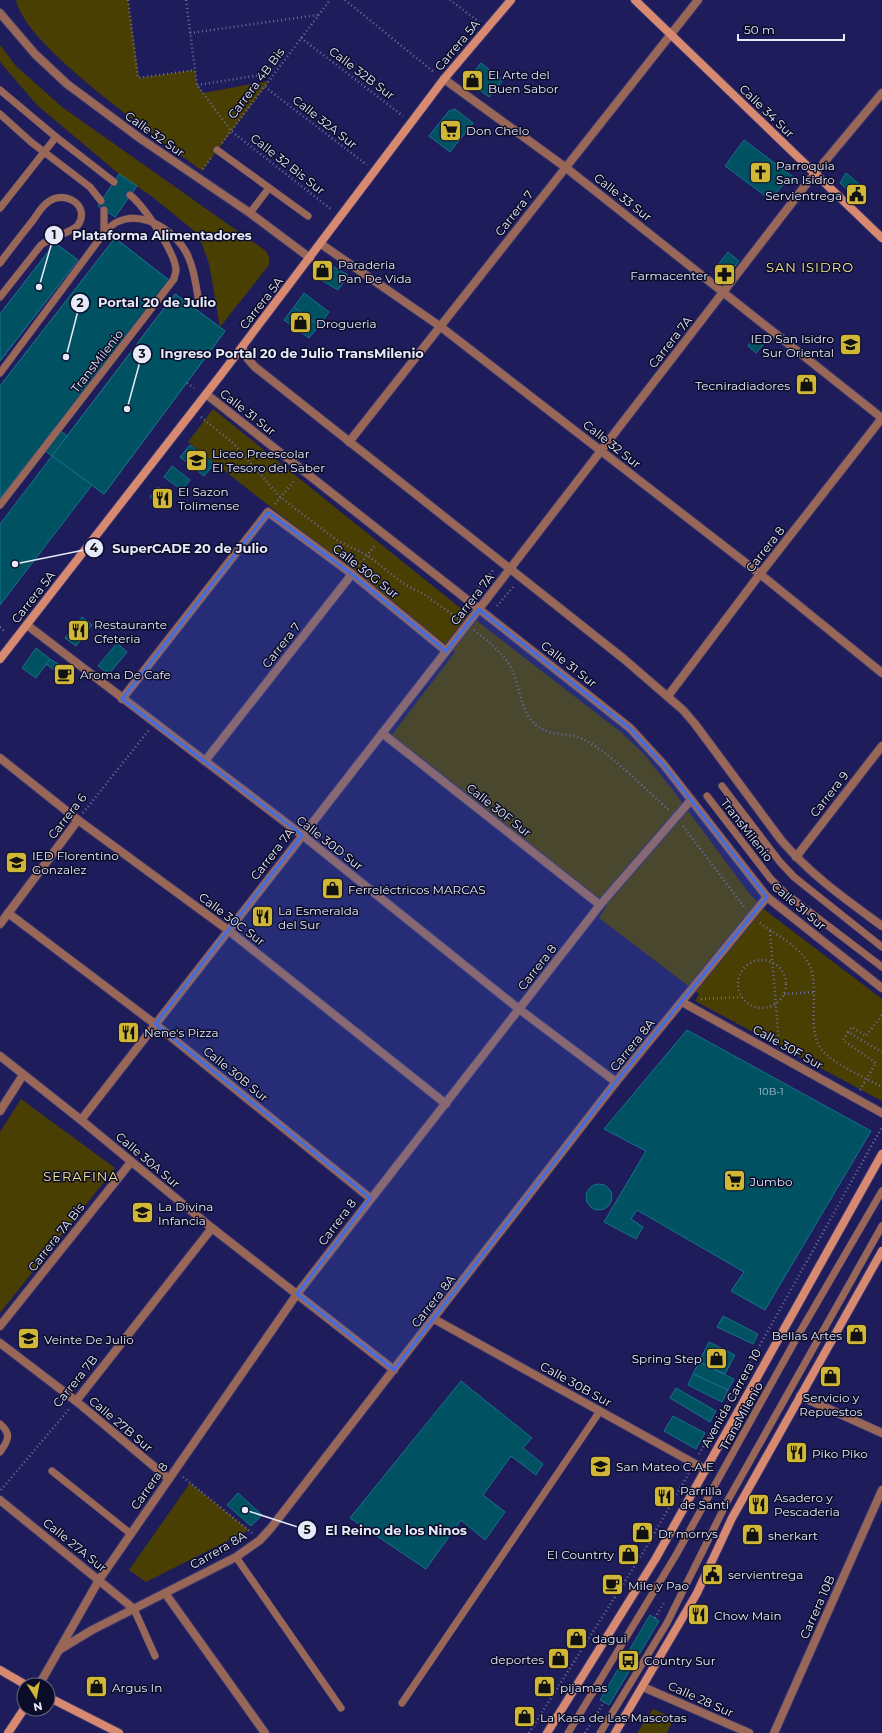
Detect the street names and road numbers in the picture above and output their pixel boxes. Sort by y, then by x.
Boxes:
street label: Carrera 5A [431,16,483,74]
street label: Calle 32B Sur [326,43,398,103]
street label: Carrera 4B Bis [224,44,288,121]
street label: Calle 34 Sur [736,81,798,141]
street label: Calle 32A Sur [290,92,360,152]
street label: Calle 32 Sur [122,108,188,160]
street label: Calle 32 Bis Sur [248,130,328,198]
street label: Calle 33 Sur [591,170,655,224]
street label: Carrera 7 [492,187,536,239]
street label: Carrera 5A [236,274,286,332]
street label: Carrera 7A [645,313,695,371]
street label: TransMilenio [68,326,126,396]
street label: Calle 31 Sur [217,386,279,439]
street label: Calle 32 Sur [580,417,644,471]
street label: Carrera 8 [742,523,788,575]
street label: Calle 30G Sur [330,541,402,602]
street label: Carrera 5A [8,568,58,626]
street label: Carrera 7A [447,570,497,628]
street label: Carrera 7 [259,619,303,671]
street label: Calle 31 Sur [538,638,600,691]
street label: Carrera 9 [806,768,852,820]
street label: Calle 30F Sur [464,780,535,840]
street label: Carrera 6 [44,790,90,842]
street label: TransMilenio [718,795,776,865]
street label: Calle 30D Sur [294,812,366,874]
street label: Carrera 7A [247,825,297,883]
street label: Calle 31 Sur [769,879,830,933]
street label: Calle 30C Sur [196,889,268,949]
street label: Carrera 8 [514,941,560,993]
street label: Carrera 8A [606,1016,658,1074]
street label: Calle 30F Sur [750,1022,826,1073]
street label: Calle 30B Sur [200,1043,272,1105]
street label: Calle 30A Sur [113,1129,183,1191]
street label: Carrera 8 [315,1196,360,1248]
street label: Carrera 7A Bis [25,1200,87,1274]
street label: Carrera 8A [408,1271,459,1330]
street label: Avenida Carrera 10 [698,1346,764,1450]
street label: Carrera 7B [49,1352,101,1410]
street label: Calle 30B Sur [538,1358,615,1410]
street label: TransMilenio [716,1379,766,1453]
street label: Calle 27B Sur [86,1393,156,1455]
street label: Carrera 8 [127,1459,171,1513]
street label: Calle 27A Sur [40,1515,110,1575]
street label: Carrera 8A [187,1528,249,1572]
street label: Carrera 10B [796,1573,838,1641]
street label: Calle 28 Sur [666,1678,736,1720]

